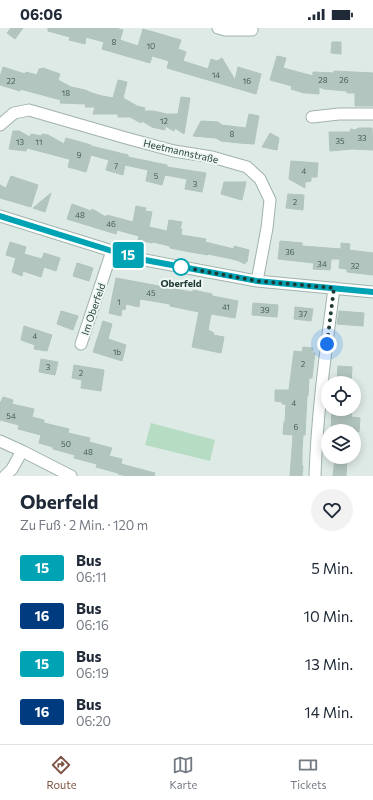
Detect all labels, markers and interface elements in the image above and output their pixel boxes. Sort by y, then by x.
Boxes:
text: 06:06 [20,5,62,23]
house number: 8 [112,37,117,47]
house number: 10 [147,41,155,51]
house number: 14 [212,70,220,80]
house number: 28 [318,75,328,85]
house number: 26 [339,75,349,85]
house number: 22 [7,76,16,86]
house number: 16 [243,76,251,86]
house number: 18 [62,88,70,98]
house number: 12 [160,116,168,126]
house number: 8 [230,129,235,139]
house number: 33 [357,133,367,143]
house number: 35 [335,136,345,146]
house number: 13 [16,137,24,147]
house number: 11 [36,137,42,147]
street label: Heetmannstraße [142,137,220,165]
house number: 9 [77,150,82,160]
house number: 7 [114,161,118,171]
house number: 4 [302,166,307,176]
house number: 5 [154,171,159,181]
house number: 3 [193,179,198,189]
house number: 2 [293,197,298,207]
house number: 48 [75,210,85,220]
house number: 46 [106,219,116,229]
line badge: 15 [110,242,146,268]
text: 15 [121,246,135,263]
house number: 36 [285,247,295,257]
marker: Oberfeld [172,258,190,276]
house number: 34 [317,259,327,269]
house number: 32 [351,261,360,271]
place label: Oberfeld [160,277,202,289]
street label: Im Oberfeld [79,281,108,337]
house number: 45 [146,288,156,298]
house number: 1 [117,297,121,307]
house number: 41 [222,302,230,312]
house number: 39 [260,305,270,315]
house number: 37 [299,309,307,319]
house number: 4 [33,331,38,341]
your location [317,334,337,354]
house number: 1b [113,347,121,357]
house number: 2 [301,359,306,369]
house number: 3 [46,362,51,372]
house number: 2 [79,368,84,378]
map controls [321,376,361,464]
button: locate [321,376,361,416]
house number: 4 [292,398,297,408]
house number: 54 [6,411,16,421]
house number: 6 [294,422,299,432]
button: layers [321,424,361,464]
house number: 50 [61,439,71,449]
house number: 48 [83,447,93,457]
button: heart [311,489,353,531]
text: Oberfeld [20,490,98,513]
text: Zu Fuß · 2 Min. · 120 m [20,517,148,533]
text: Bus [76,551,101,569]
text: 15 [35,559,49,576]
text: 5 Min. [311,559,353,577]
text: 06:11 [76,569,107,585]
text: Bus [76,599,101,617]
text: 16 [35,607,49,624]
text: 10 Min. [304,607,353,625]
text: 06:16 [76,617,109,633]
text: Bus [76,647,101,665]
text: 15 [35,655,49,672]
text: 13 Min. [305,655,353,673]
text: 06:19 [76,665,109,681]
text: Bus [76,695,101,713]
text: 16 [35,703,49,720]
text: 14 Min. [304,703,353,721]
text: 06:20 [76,713,111,729]
tab: Route [46,754,76,791]
tab: Karte [169,754,197,791]
tab: Tickets [290,754,326,791]

